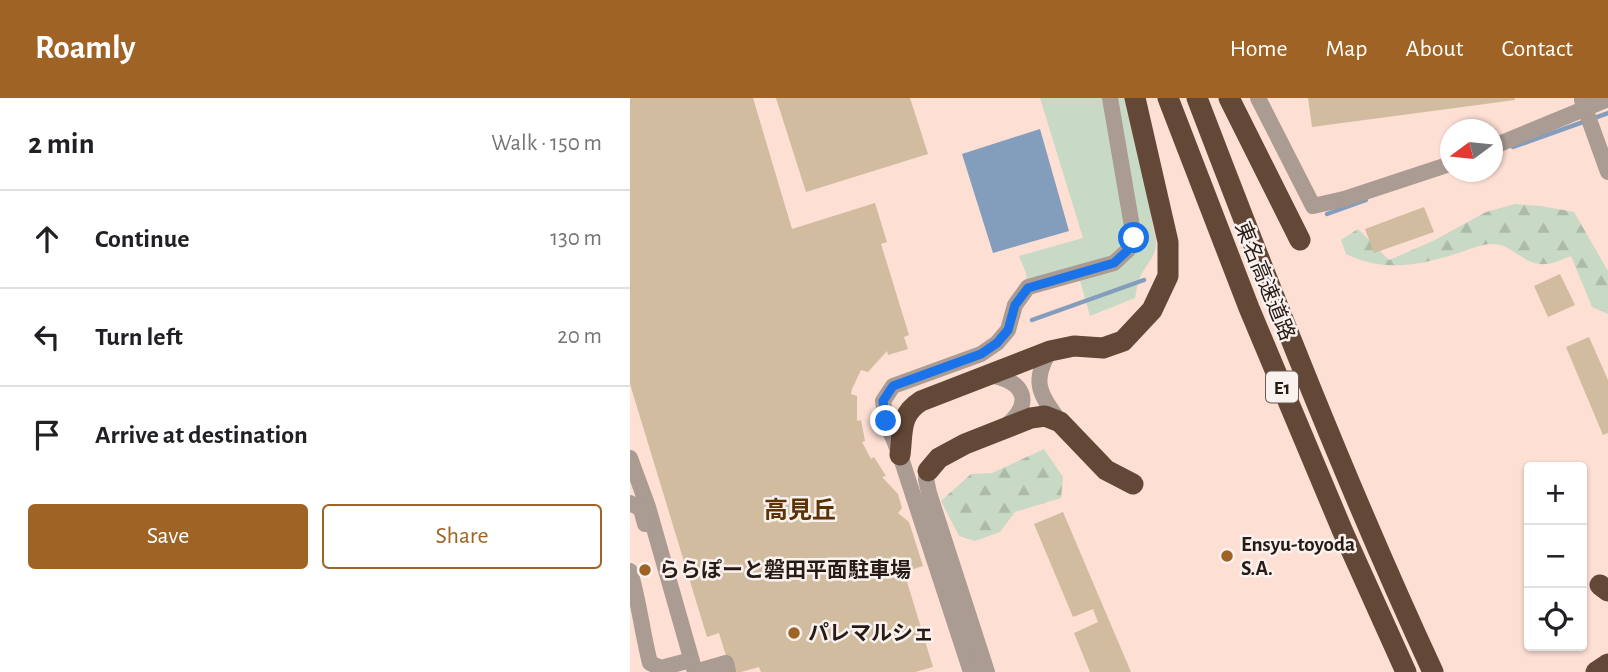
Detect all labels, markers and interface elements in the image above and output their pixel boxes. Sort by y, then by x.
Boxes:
text: Roamly [35,32,135,65]
text: Home [1230,37,1288,61]
text: Map [1326,37,1368,61]
text: About [1406,37,1463,61]
text: Contact [1501,37,1573,61]
north arrow [1440,119,1503,182]
text: 2 min [28,129,95,159]
text: Walk · 150 m [491,132,602,155]
street label: 東名高速道路 [1231,218,1299,344]
icon: ahead [28,220,66,258]
route start [1118,222,1149,253]
text: Continue [95,226,190,252]
text: 130 m [550,227,602,250]
icon: left [28,318,66,356]
text: Turn left [95,324,183,350]
text: 20 m [557,325,602,348]
road number: E1 [1266,372,1298,402]
route end [870,405,901,436]
icon: arrive [28,416,66,454]
text: Arrive at destination [95,422,308,448]
map controls [1524,462,1587,651]
button: + [1524,462,1587,525]
district label: 高見丘 [764,497,836,523]
button: Save [28,504,308,569]
button: Share [322,504,602,569]
button: − [1524,525,1587,588]
place label: Ensyu-toyoda S.A. [1241,534,1355,579]
marker: Ensyu-toyoda S.A. [1219,548,1235,564]
place label: ららぽーと磐田平面駐車場 [659,558,911,581]
marker: ららぽーと磐田平面駐車場 [637,562,653,578]
button: locate [1524,588,1587,651]
place label: パレマルシェ [808,622,934,644]
marker: パレマルシェ [786,625,802,641]

